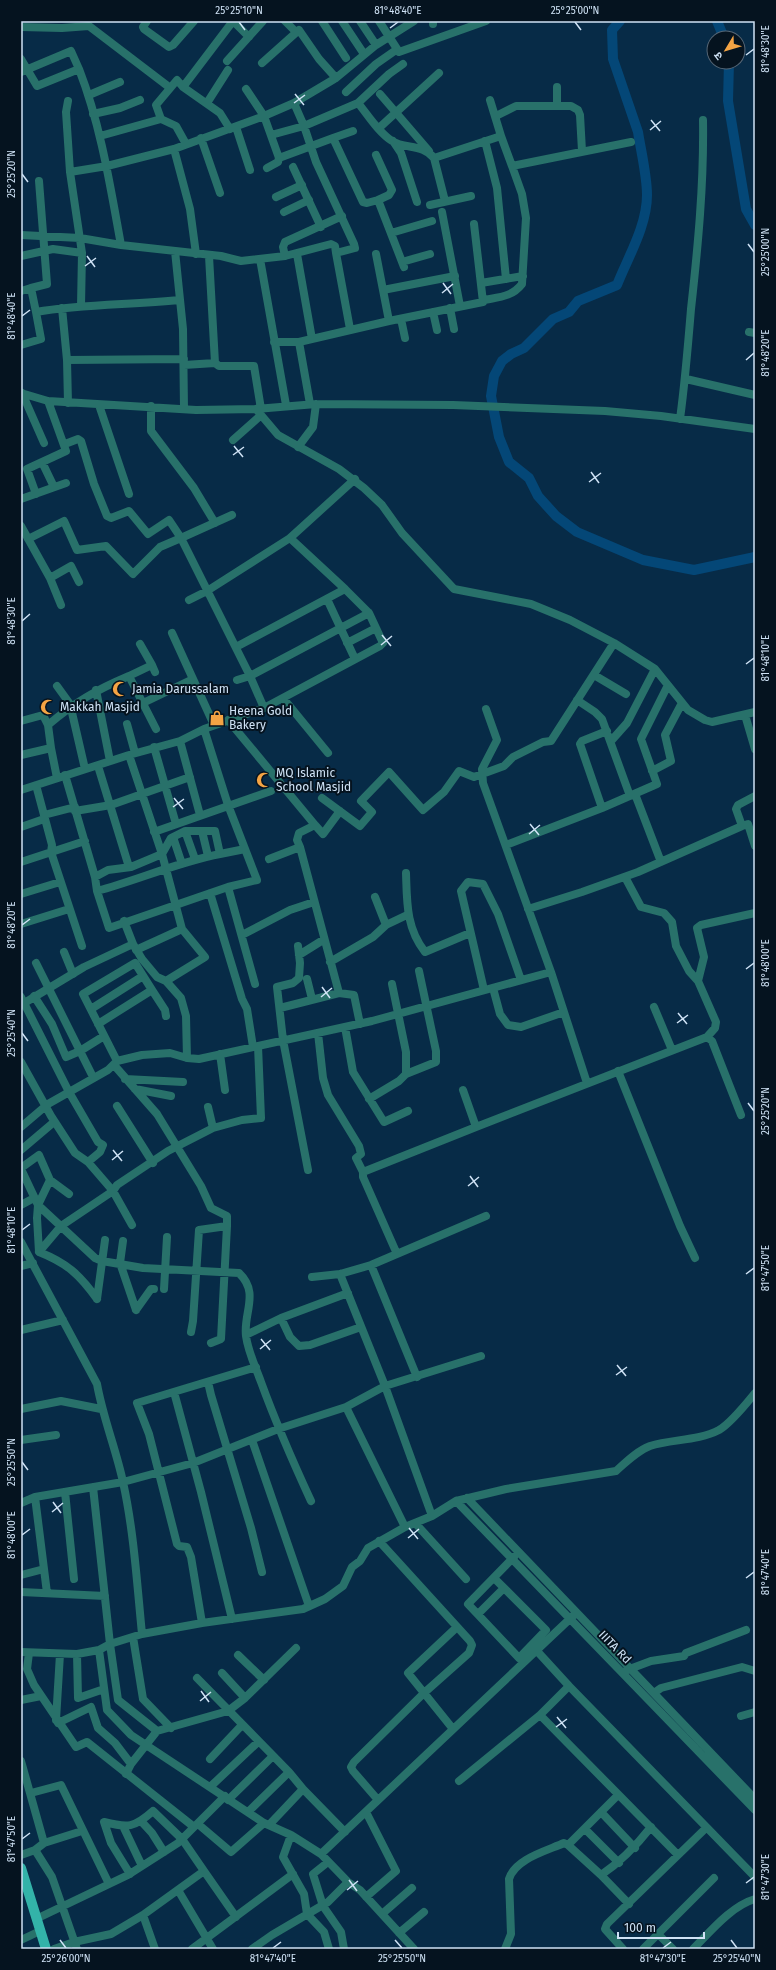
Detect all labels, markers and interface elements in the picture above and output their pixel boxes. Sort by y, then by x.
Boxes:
text: 25°25'10"N [215,5,263,17]
text: 81°48'40"E [374,5,422,17]
text: 25°25'00"N [551,5,599,17]
text: 81°48'30"E [760,25,772,73]
north arrow [706,30,746,70]
text: उ [711,49,726,62]
text: 25°25'20"N [6,150,18,198]
text: 25°25'00"N [760,228,772,276]
text: 81°48'40"E [6,292,18,340]
text: 81°48'20"E [760,329,772,377]
text: 81°48'30"E [6,597,18,645]
text: 81°48'10"E [760,635,772,681]
mosque icon: Jamia Darussalam [111,680,129,698]
place label: Jamia Darussalam [132,682,229,696]
mosque icon: Makkah Masjid [39,698,57,716]
place label: Makkah Masjid [60,700,140,714]
place label: Heena Gold Bakery [229,704,292,732]
shop icon: Heena Gold Bakery [208,709,226,727]
place label: MQ Islamic School Masjid [276,766,351,794]
mosque icon: MQ Islamic School Masjid [255,771,273,789]
text: 81°48'20"E [6,901,18,949]
text: 81°48'00"E [760,939,772,987]
text: 25°25'40"N [6,1009,18,1057]
text: 25°25'20"N [760,1087,772,1135]
text: 81°48'10"E [6,1207,18,1253]
text: 81°47'50"E [760,1245,772,1291]
text: 25°25'50"N [6,1438,18,1486]
text: 81°48'00"E [6,1511,18,1559]
text: 81°47'40"E [760,1549,772,1595]
street label: IIITA Rd [596,1628,634,1666]
text: 81°47'50"E [6,1816,18,1862]
text: 81°47'30"E [760,1854,772,1900]
scale bar [618,1914,704,1940]
text: 100 m [624,1921,656,1935]
text: 25°26'00"N [41,1953,91,1965]
text: 81°47'40"E [250,1953,296,1965]
text: 25°25'50"N [378,1953,426,1965]
text: 81°47'30"E [640,1953,686,1965]
text: 25°25'40"N [713,1953,761,1965]

